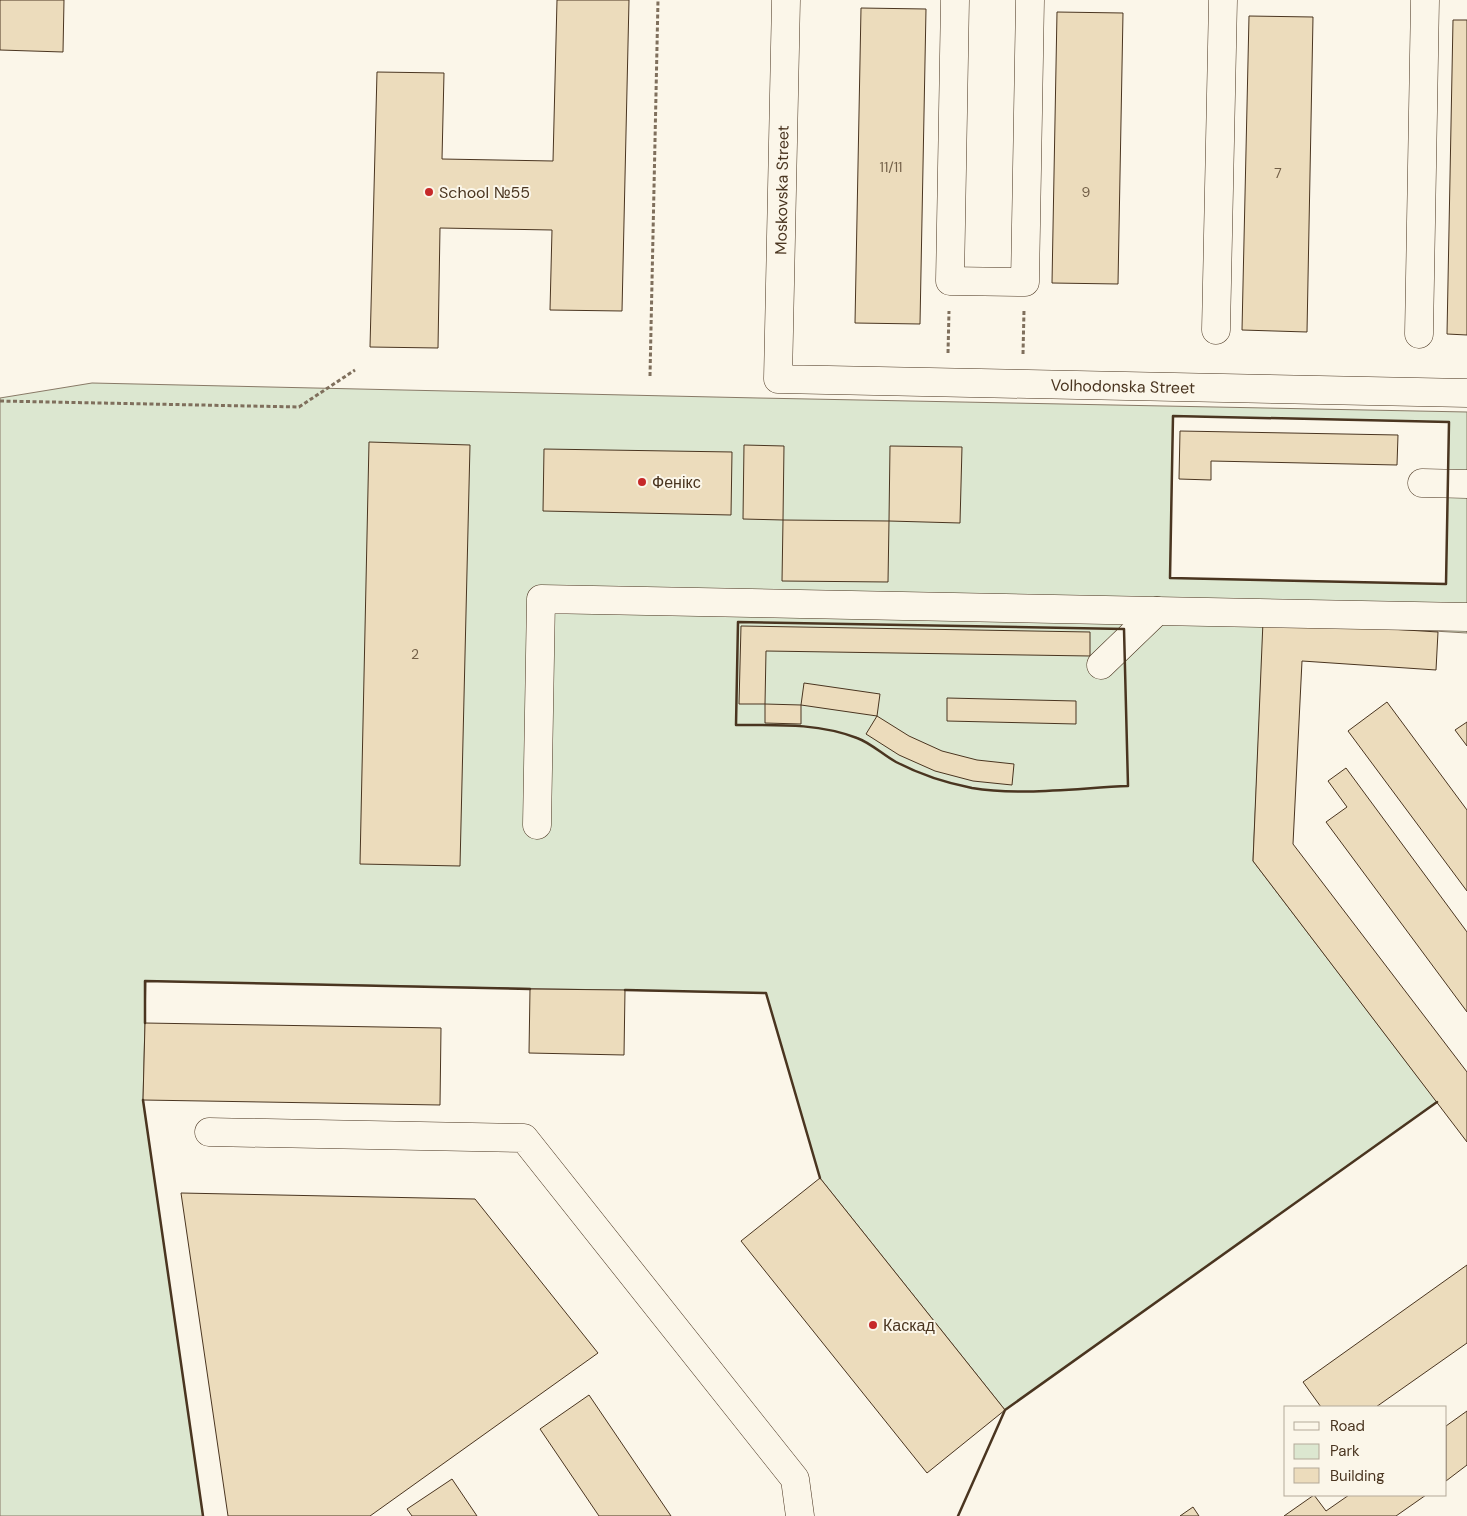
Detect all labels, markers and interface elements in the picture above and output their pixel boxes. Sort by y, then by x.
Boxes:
street label: Moskovska Street [770,125,794,255]
house number: 11/11 [880,158,902,176]
house number: 7 [1274,164,1282,182]
place label: School №55 [439,182,530,203]
house number: 9 [1082,183,1091,201]
marker: School №55 [423,186,435,198]
street label: Volhodonska Street [1050,374,1195,398]
place label: Фенікс [652,472,701,493]
marker: Фенікс [636,476,648,488]
house number: 2 [411,645,419,663]
place label: Каскад [883,1315,935,1336]
marker: Каскад [867,1319,879,1331]
legend [1284,1406,1447,1496]
text: Road [1330,1416,1365,1436]
text: Park [1330,1441,1360,1461]
text: Building [1330,1466,1385,1486]

